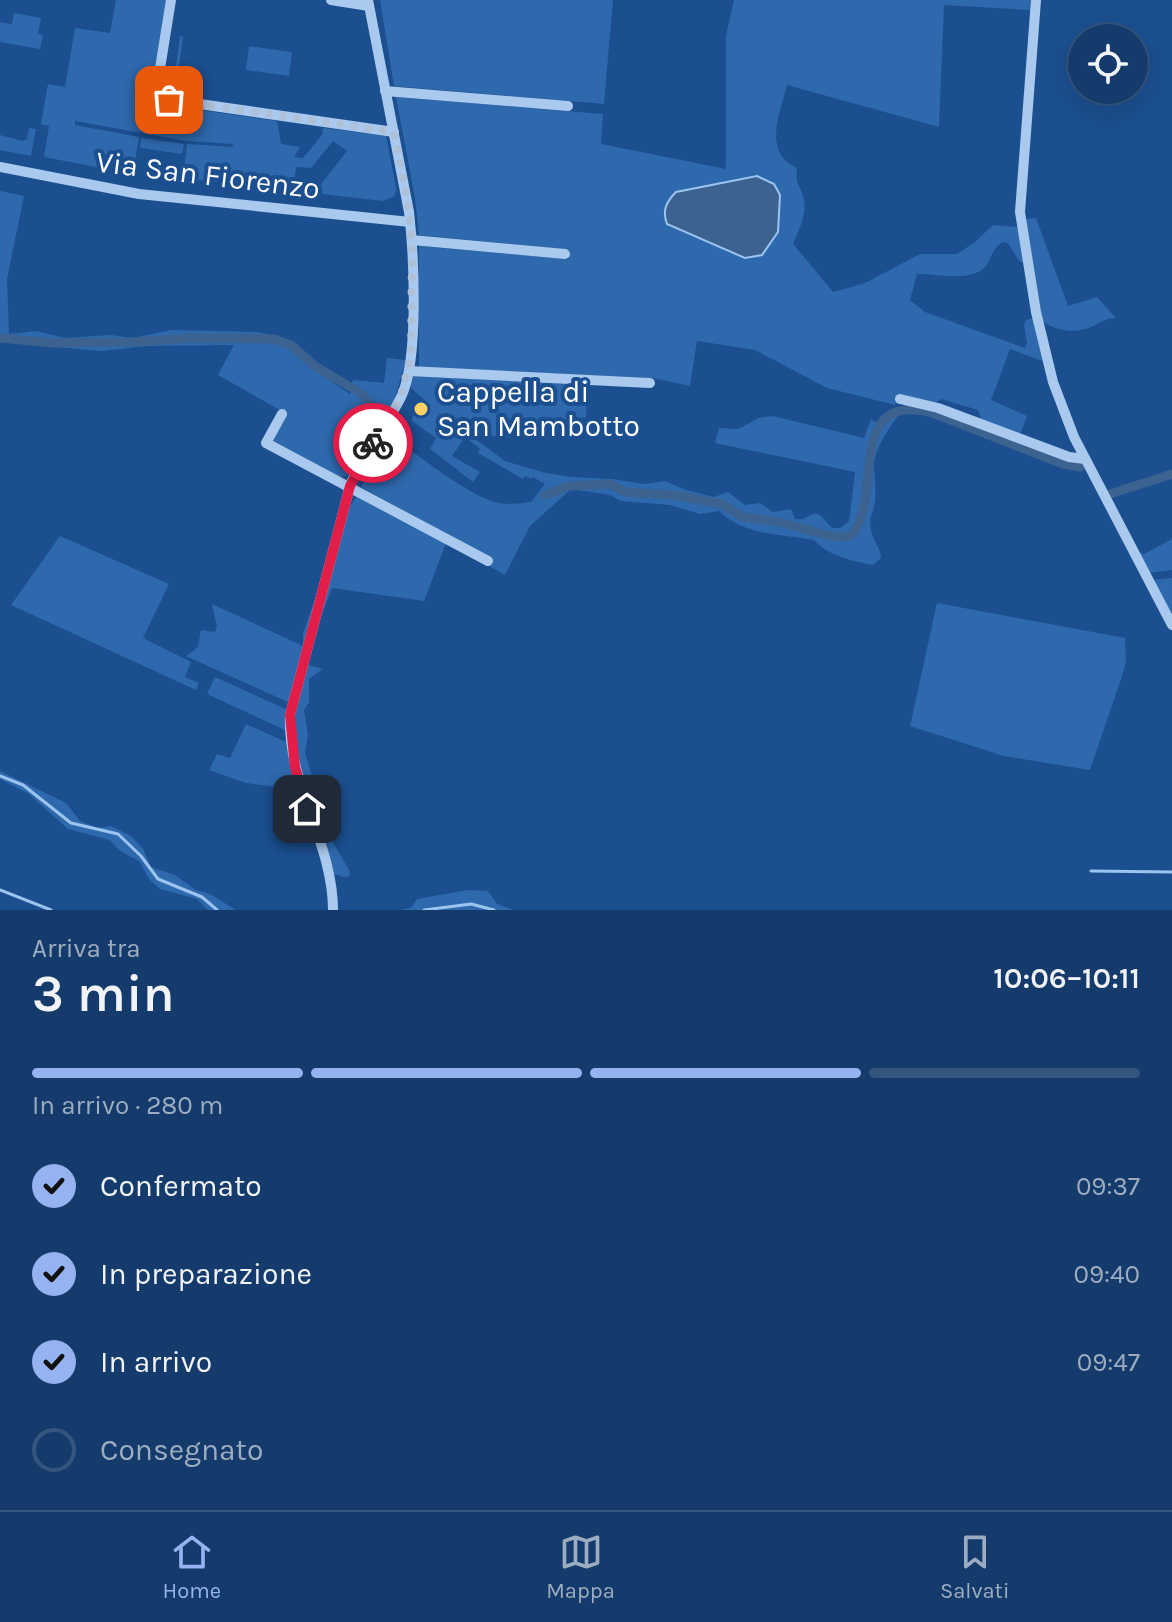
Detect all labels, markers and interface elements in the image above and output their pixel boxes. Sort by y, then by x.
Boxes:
map controls [1068,24,1148,104]
button: locate [1068,24,1148,104]
pin [135,66,203,134]
icon: bag [147,78,191,122]
street label: Via San Fiorenzo [94,143,322,207]
place label: Cappella di San Mambotto [437,374,640,444]
marker: Cappella di San Mambotto [412,400,430,418]
courier [333,403,413,483]
icon: bike [351,421,395,465]
pin [273,775,341,843]
icon: home [285,787,329,831]
text: Arriva tra [32,933,141,964]
text: 10:06–10:11 [993,960,1140,996]
text: 3 min [32,963,175,1024]
text: In arrivo · 280 m [32,1090,223,1121]
icon: check [32,1164,76,1208]
text: Confermato [100,1168,262,1204]
text: 09:37 [1076,1171,1140,1202]
icon: check [32,1252,76,1296]
text: In preparazione [100,1256,312,1292]
text: 09:40 [1074,1259,1140,1290]
icon: check [32,1340,76,1384]
text: In arrivo [100,1344,212,1380]
text: 09:47 [1077,1347,1140,1378]
text: Consegnato [100,1432,263,1468]
tab: Home [163,1530,221,1604]
tab: Mappa [546,1530,615,1604]
tab: Salvati [940,1530,1009,1604]

